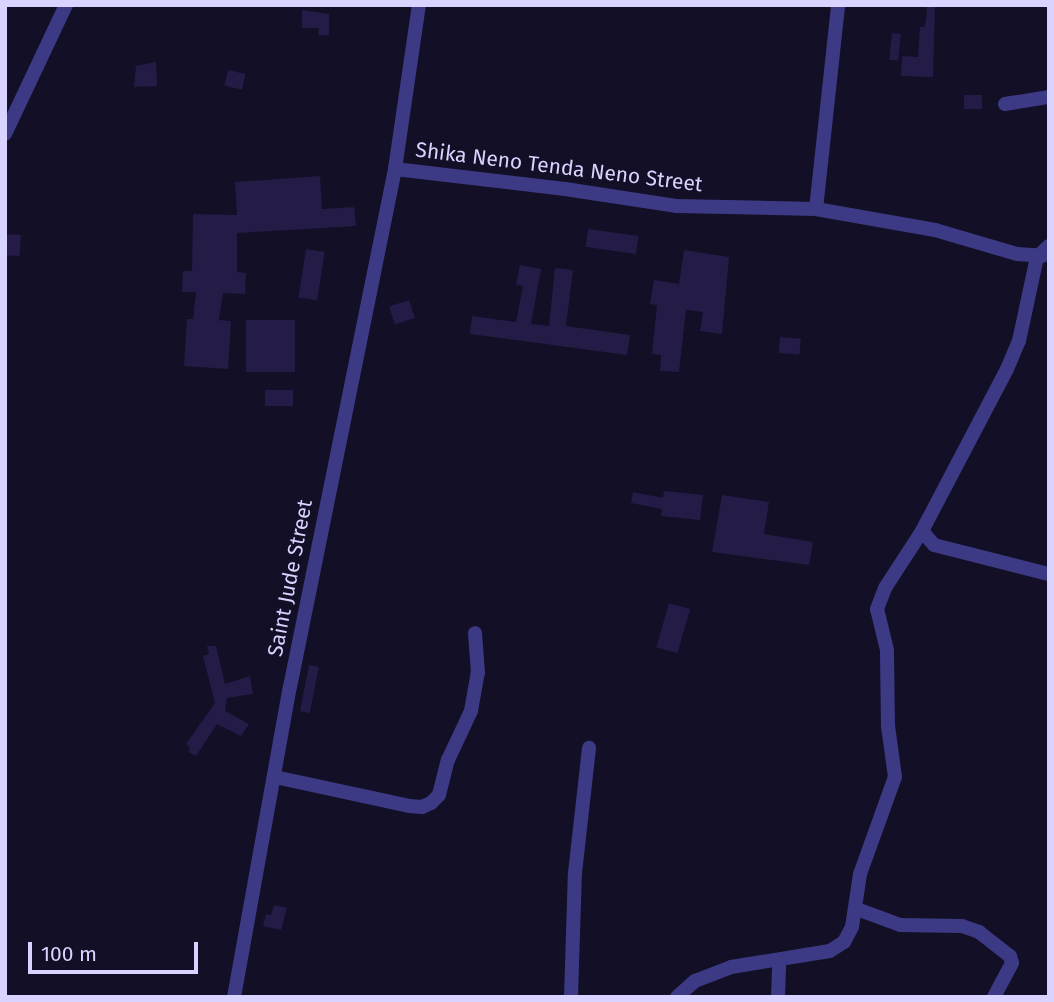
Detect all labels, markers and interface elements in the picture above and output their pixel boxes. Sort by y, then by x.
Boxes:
street label: Shika Neno Tenda Neno Street [414,137,704,197]
street label: Saint Jude Street [262,497,318,659]
scale bar [32,928,201,972]
text: 100 m [41,941,97,967]

